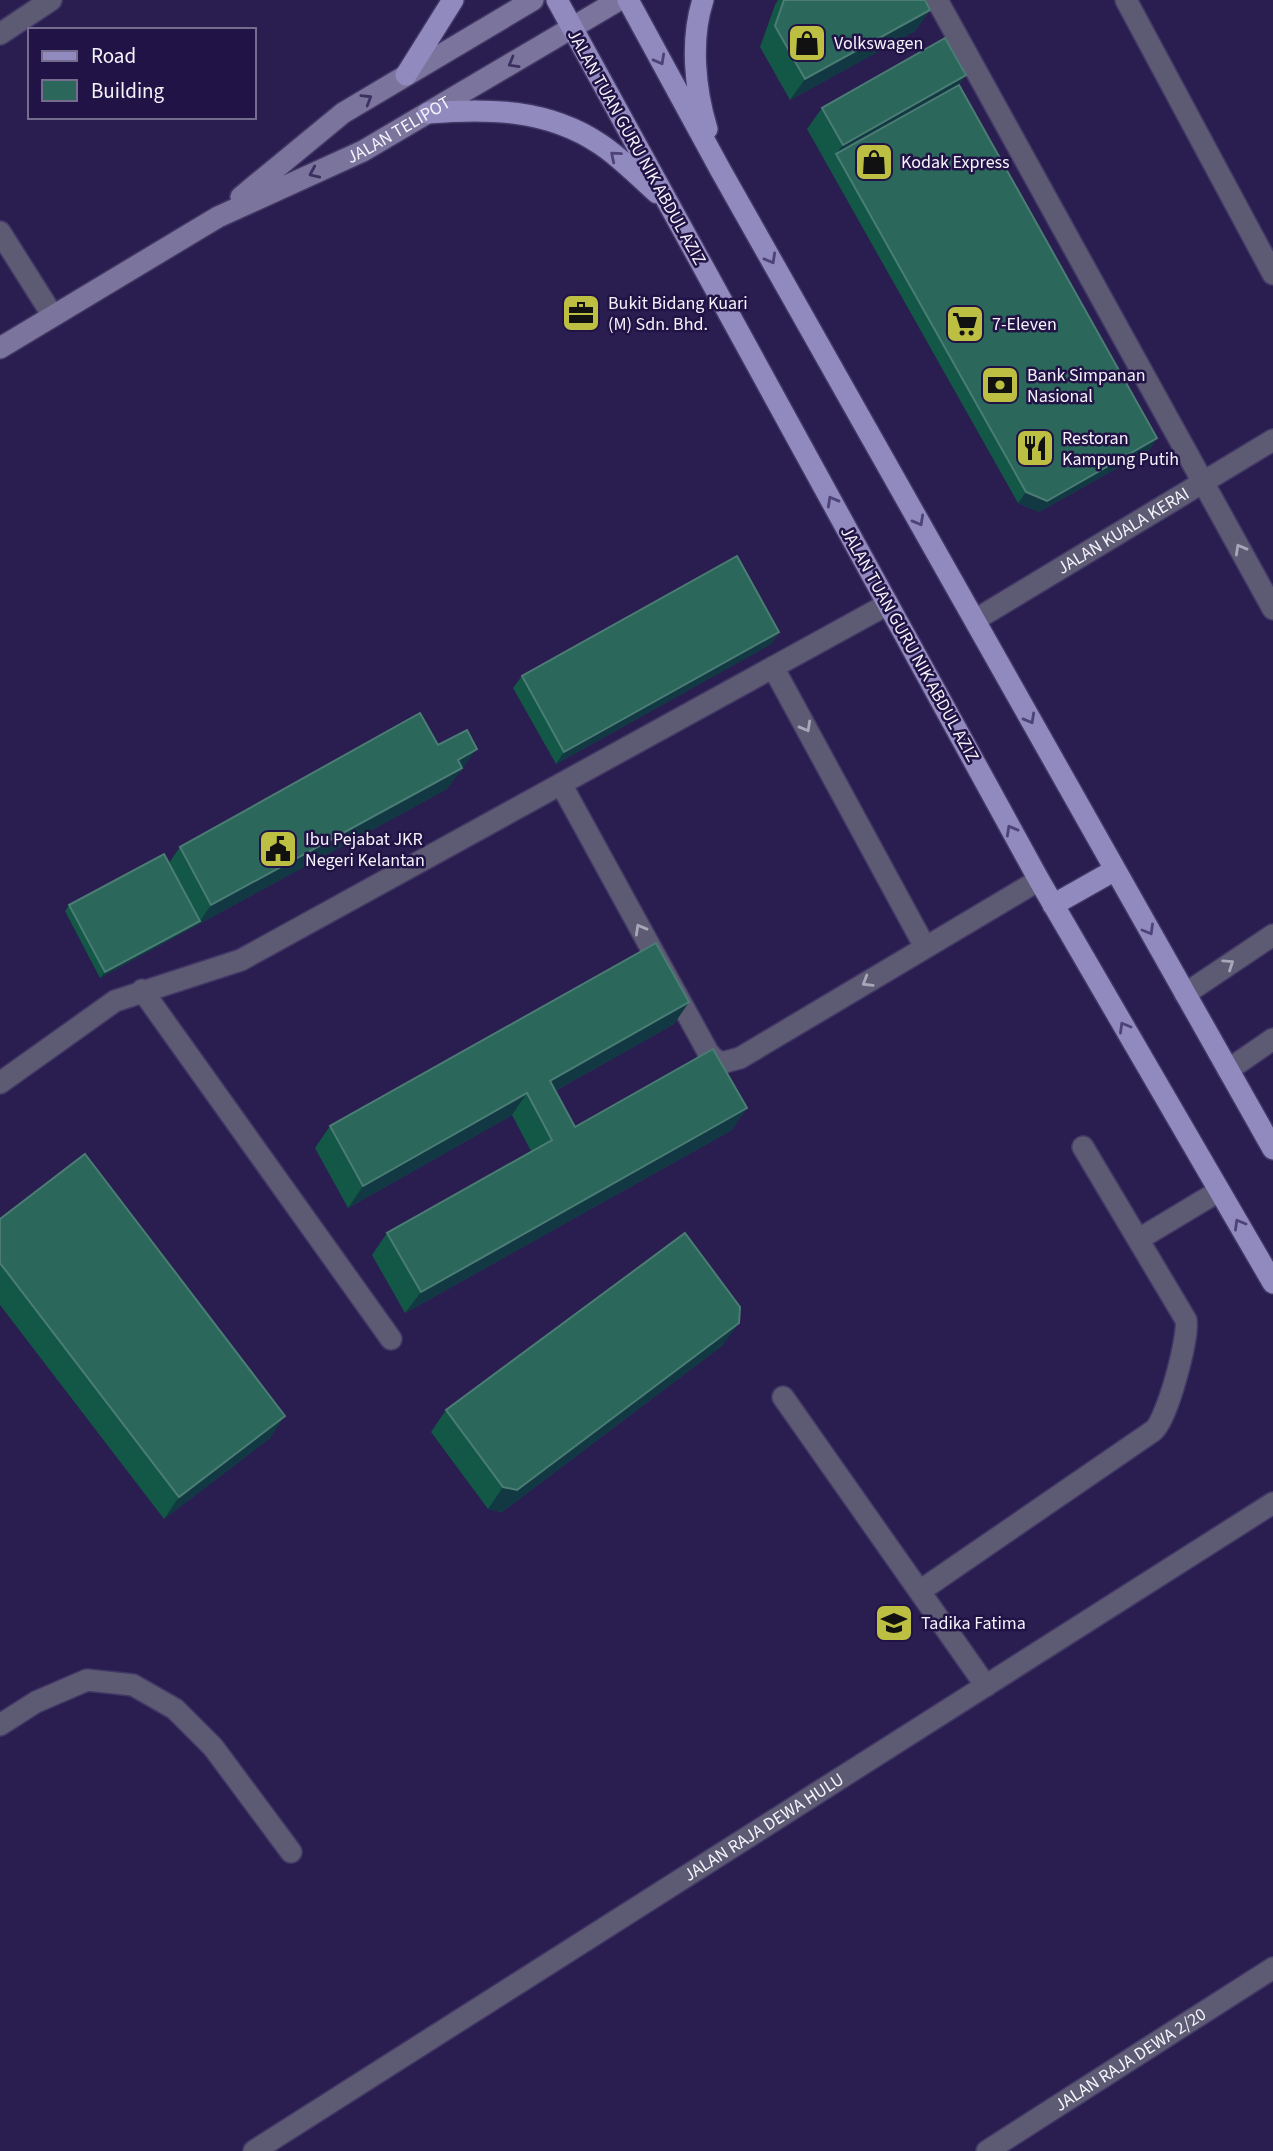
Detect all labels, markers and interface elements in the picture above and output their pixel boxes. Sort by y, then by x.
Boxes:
shop icon: Volkswagen [786,22,828,64]
street label: JALAN TUAN GURU NIK ABDUL AZIZ [561,25,712,270]
legend [28,28,256,119]
place label: Volkswagen [834,31,923,56]
text: Road [91,41,136,71]
one-way arrow [652,53,665,65]
one-way arrow [508,55,520,68]
text: Building [91,76,165,106]
street label: JALAN TELIPOT [343,90,456,170]
one-way arrow [360,94,373,107]
shop icon: Kodak Express [853,141,895,183]
place label: Kodak Express [901,150,1010,175]
one-way arrow [610,152,623,165]
one-way arrow [309,165,321,179]
one-way arrow [763,252,776,264]
place label: Bukit Bidang Kuari (M) Sdn. Bhd. [608,291,748,337]
office icon: Bukit Bidang Kuari (M) Sdn. Bhd. [560,292,602,334]
supermarket icon: 7-Eleven [944,303,986,345]
place label: 7-Eleven [992,312,1057,337]
place label: Bank Simpanan Nasional [1027,363,1146,409]
bank icon: Bank Simpanan Nasional [979,364,1021,406]
place label: Restoran Kampung Putih [1062,426,1179,472]
restaurant icon: Restoran Kampung Putih [1014,427,1056,469]
street label: JALAN KUALA KERAI [1053,481,1194,581]
one-way arrow [827,496,840,508]
one-way arrow [911,514,924,526]
street label: JALAN TUAN GURU NIK ABDUL AZIZ [834,522,985,767]
one-way arrow [1235,544,1248,556]
one-way arrow [1022,712,1035,724]
one-way arrow [797,720,811,732]
one-way arrow [1006,824,1020,837]
place label: Ibu Pejabat JKR Negeri Kelantan [305,827,425,873]
public building icon: Ibu Pejabat JKR Negeri Kelantan [257,828,299,870]
one-way arrow [1141,922,1154,935]
one-way arrow [635,923,649,936]
one-way arrow [1221,960,1234,973]
one-way arrow [861,973,874,986]
one-way arrow [1119,1022,1132,1035]
one-way arrow [1234,1219,1247,1232]
school or university icon: Tadika Fatima [873,1602,915,1644]
place label: Tadika Fatima [921,1611,1026,1636]
street label: JALAN RAJA DEWA HULU [679,1767,849,1888]
street label: JALAN RAJA DEWA 2/20 [1050,2002,1211,2118]

